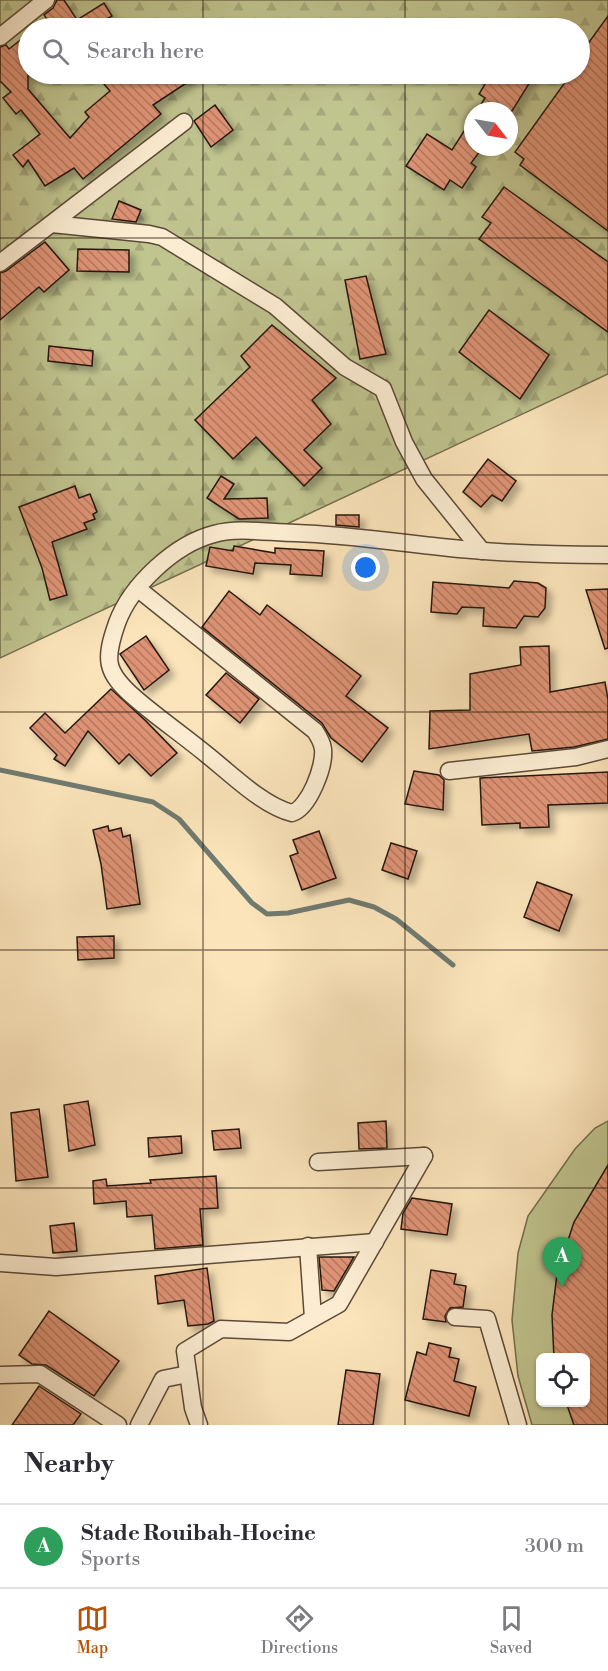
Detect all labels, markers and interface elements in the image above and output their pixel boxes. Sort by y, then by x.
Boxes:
search box [18,18,590,84]
icon: search [39,35,72,68]
text: Search here [87,38,204,65]
north arrow [464,102,518,156]
your location [351,553,380,582]
pin: A [542,1238,582,1287]
map controls [536,1353,590,1407]
button: locate [536,1353,590,1407]
text: Nearby [24,1448,114,1480]
text: Stade Rouibah-Hocine [81,1520,316,1547]
text: A [36,1534,51,1559]
text: 300 m [525,1534,584,1559]
text: Sports [81,1547,140,1572]
tab: Map [76,1602,109,1658]
tab: Directions [261,1602,338,1658]
tab: Saved [490,1602,532,1658]

